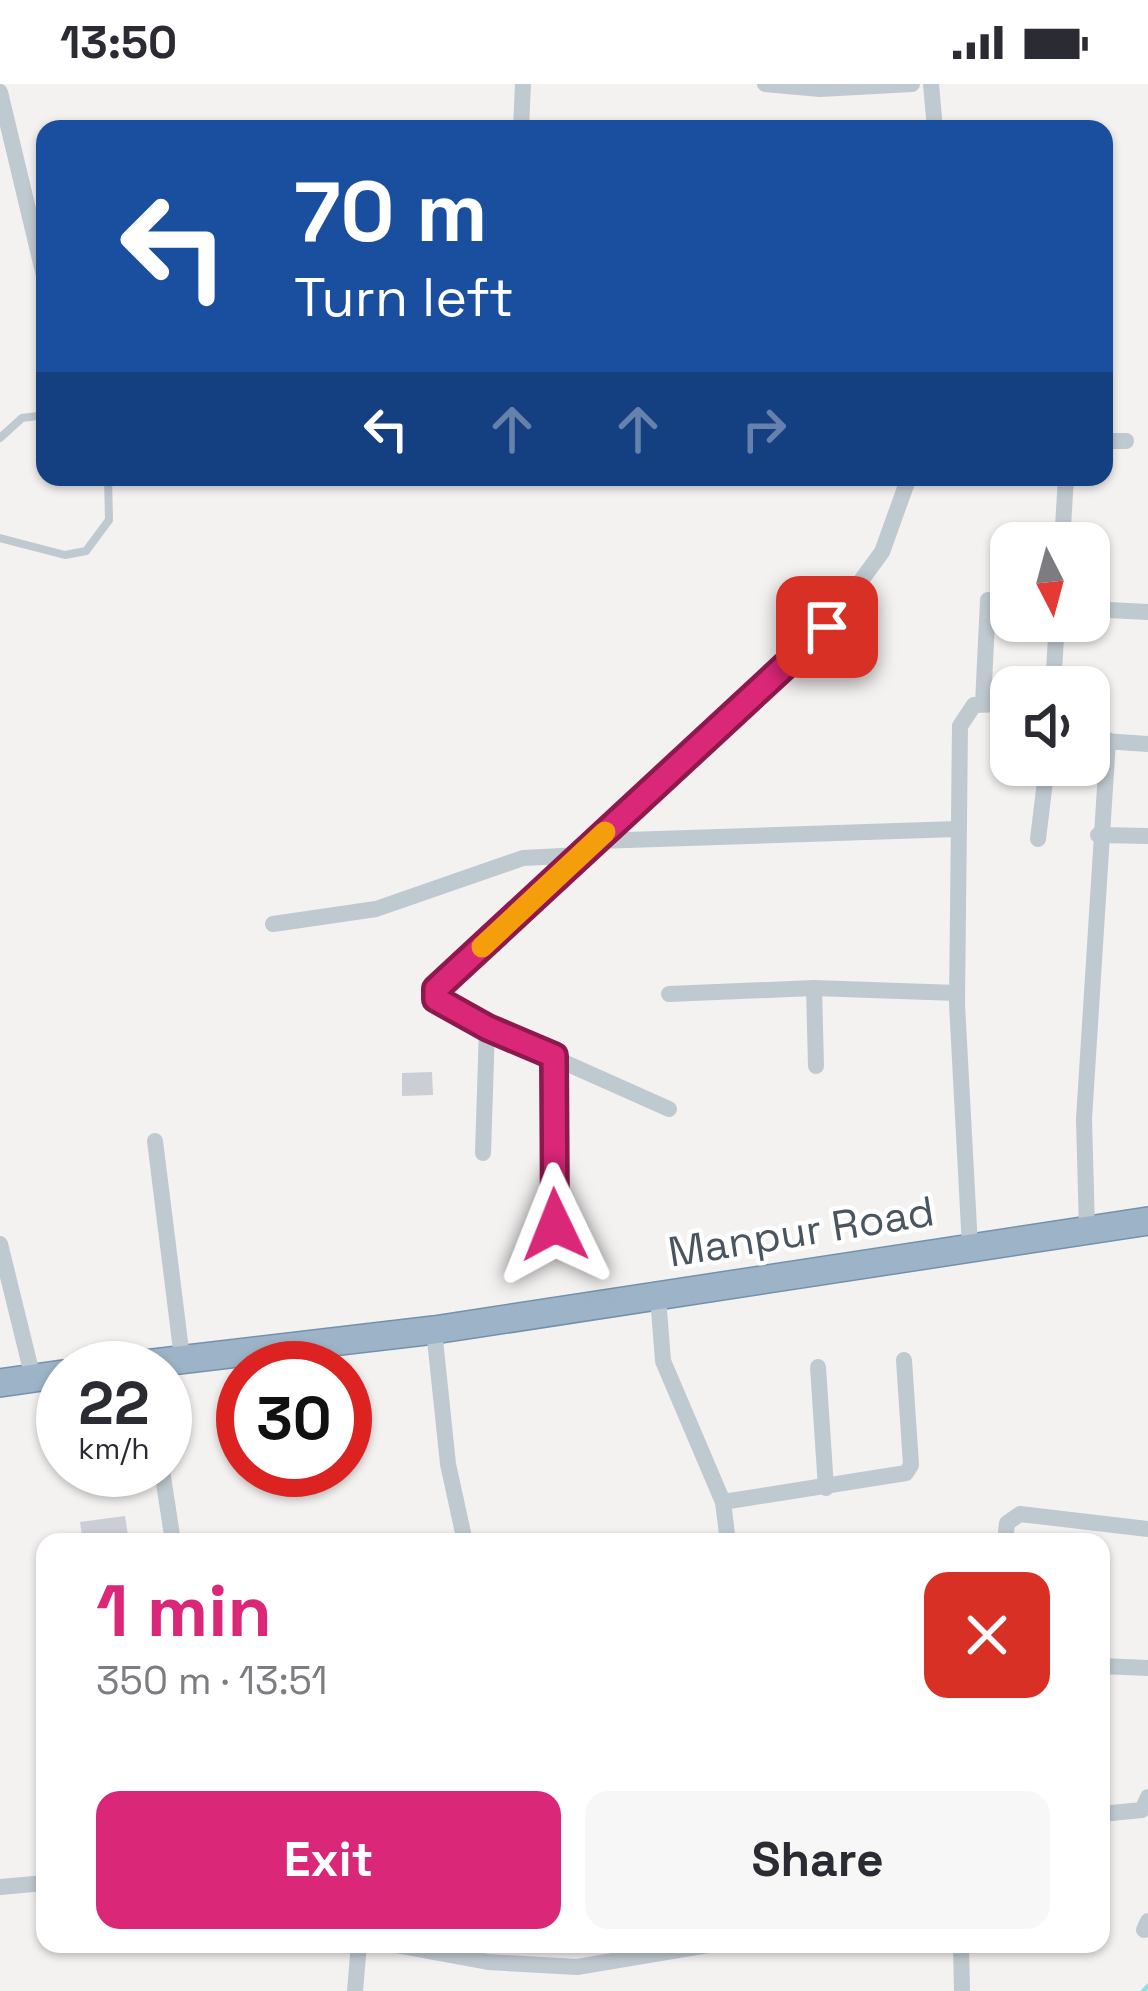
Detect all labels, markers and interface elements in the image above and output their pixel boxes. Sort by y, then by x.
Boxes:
text: 13:50 [60,14,177,71]
text: 70 m [294,158,488,266]
icon: left [96,168,252,324]
text: Turn left [294,263,514,332]
icon: left [353,396,419,462]
icon: ahead [479,396,545,462]
icon: ahead [605,396,671,462]
icon: right [731,396,797,462]
north arrow [990,522,1110,642]
map controls [990,522,1110,786]
pin [776,576,878,678]
icon: arrive [794,594,860,660]
button: sound [990,666,1110,786]
position arrow [492,1162,618,1288]
street label: Manpur Road [664,1184,938,1279]
speed limit sign: 30 [216,1341,372,1497]
text: 22 [78,1365,150,1442]
text: km/h [78,1429,150,1468]
text: 1 min [96,1565,272,1657]
button: close [924,1572,1050,1698]
text: 350 m · 13:51 [96,1656,328,1705]
button: Exit [96,1791,561,1929]
button: Share [585,1791,1050,1929]

